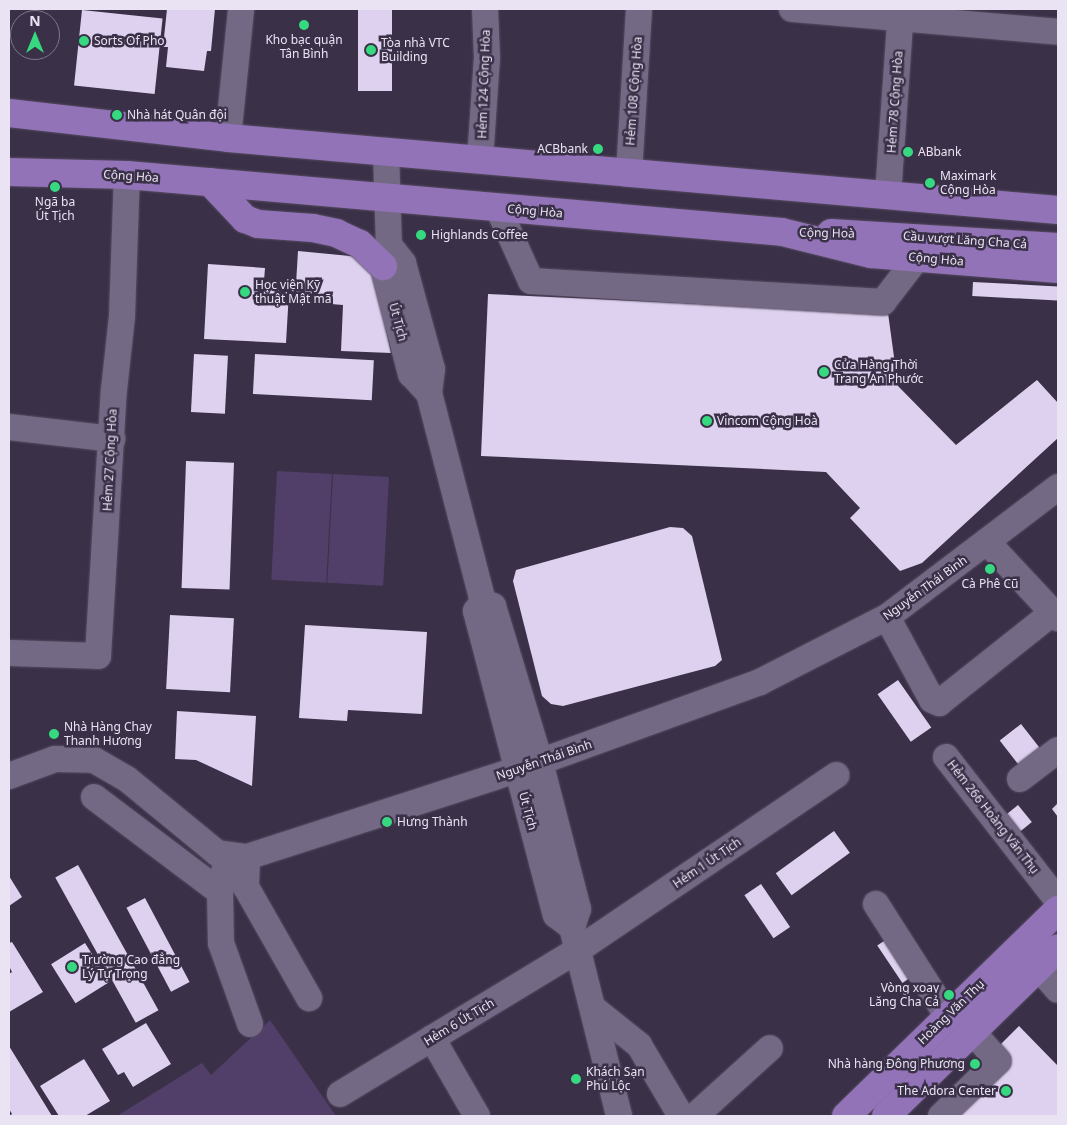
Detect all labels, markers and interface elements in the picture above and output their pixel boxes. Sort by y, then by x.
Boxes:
north arrow [10,10,60,60]
text: N [29,11,41,30]
marker: Kho bạc quận Tân Bình [298,19,310,31]
street label: Hẻm 124 Cộng Hòa [475,29,493,139]
place label: Kho bạc quận Tân Bình [265,33,343,61]
place label: Sorts Of Pho [94,34,165,48]
marker: Sorts Of Pho [78,35,90,47]
place label: Tòa nhà VTC Building [381,36,450,64]
street label: Hẻm 108 Cộng Hòa [623,36,645,146]
marker: Tòa nhà VTC Building [365,44,377,56]
street label: Hẻm 78 Cộng Hòa [884,50,906,154]
place label: Nhà hát Quân đội [127,108,227,122]
marker: Nhà hát Quân đội [111,109,123,121]
place label: ACBbank [537,142,588,156]
marker: ACBbank [592,143,604,155]
place label: ABbank [918,145,961,159]
marker: ABbank [902,146,914,158]
street label: Cộng Hòa [103,167,159,185]
place label: Maximark Cộng Hòa [940,169,996,197]
marker: Maximark Cộng Hòa [924,177,936,189]
marker: Ngã ba Út Tịch [49,181,61,193]
place label: Ngã ba Út Tịch [35,195,75,223]
street label: Cộng Hòa [507,201,563,221]
street label: Cộng Hoà [799,225,855,241]
place label: Highlands Coffee [431,228,528,242]
street label: Cầu vượt Lăng Cha Cả [902,228,1028,252]
marker: Highlands Coffee [415,229,427,241]
street label: Cộng Hòa [908,249,964,269]
place label: Học viện Kỹ thuật Mật mã [255,278,331,306]
marker: Học viện Kỹ thuật Mật mã [239,286,251,298]
street label: Út Tịch [386,301,410,343]
place label: Cửa Hàng Thời Trang An Phước [834,358,924,386]
marker: Cửa Hàng Thời Trang An Phước [818,366,830,378]
street label: Hẻm 27 Cộng Hòa [100,408,120,512]
place label: Vincom Cộng Hoà [717,414,818,428]
marker: Vincom Cộng Hoà [701,415,713,427]
street label: Nguyễn Thái Bình [880,553,970,623]
marker: Cà Phê Cũ [984,563,996,575]
place label: Cà Phê Cũ [962,577,1018,591]
place label: Nhà Hàng Chay Thanh Hương [64,720,152,748]
marker: Nhà Hàng Chay Thanh Hương [48,728,60,740]
street label: Nguyễn Thái Bình [494,737,594,783]
street label: Hẻm 266 Hoàng Văn Thụ [944,757,1042,877]
street label: Út Tịch [516,790,540,832]
place label: Hưng Thành [397,815,468,829]
marker: Hưng Thành [381,816,393,828]
street label: Hẻm 1 Út Tịch [670,835,744,891]
place label: Trường Cao đẳng Lý Tự Trọng [82,953,180,981]
marker: Trường Cao đẳng Lý Tự Trọng [66,961,78,973]
street label: Hoàng Văn Thụ [915,977,987,1047]
place label: Vòng xoay Lăng Cha Cả [869,981,939,1009]
marker: Vòng xoay Lăng Cha Cả [943,989,955,1001]
street label: Hẻm 6 Út Tịch [421,995,497,1049]
place label: Nhà hàng Đông Phương [828,1057,965,1071]
marker: Nhà hàng Đông Phương [969,1058,981,1070]
place label: Khách Sạn Phú Lộc [586,1065,645,1093]
marker: Khách Sạn Phú Lộc [570,1073,582,1085]
place label: The Adora Center [897,1084,996,1098]
marker: The Adora Center [1000,1085,1012,1097]

